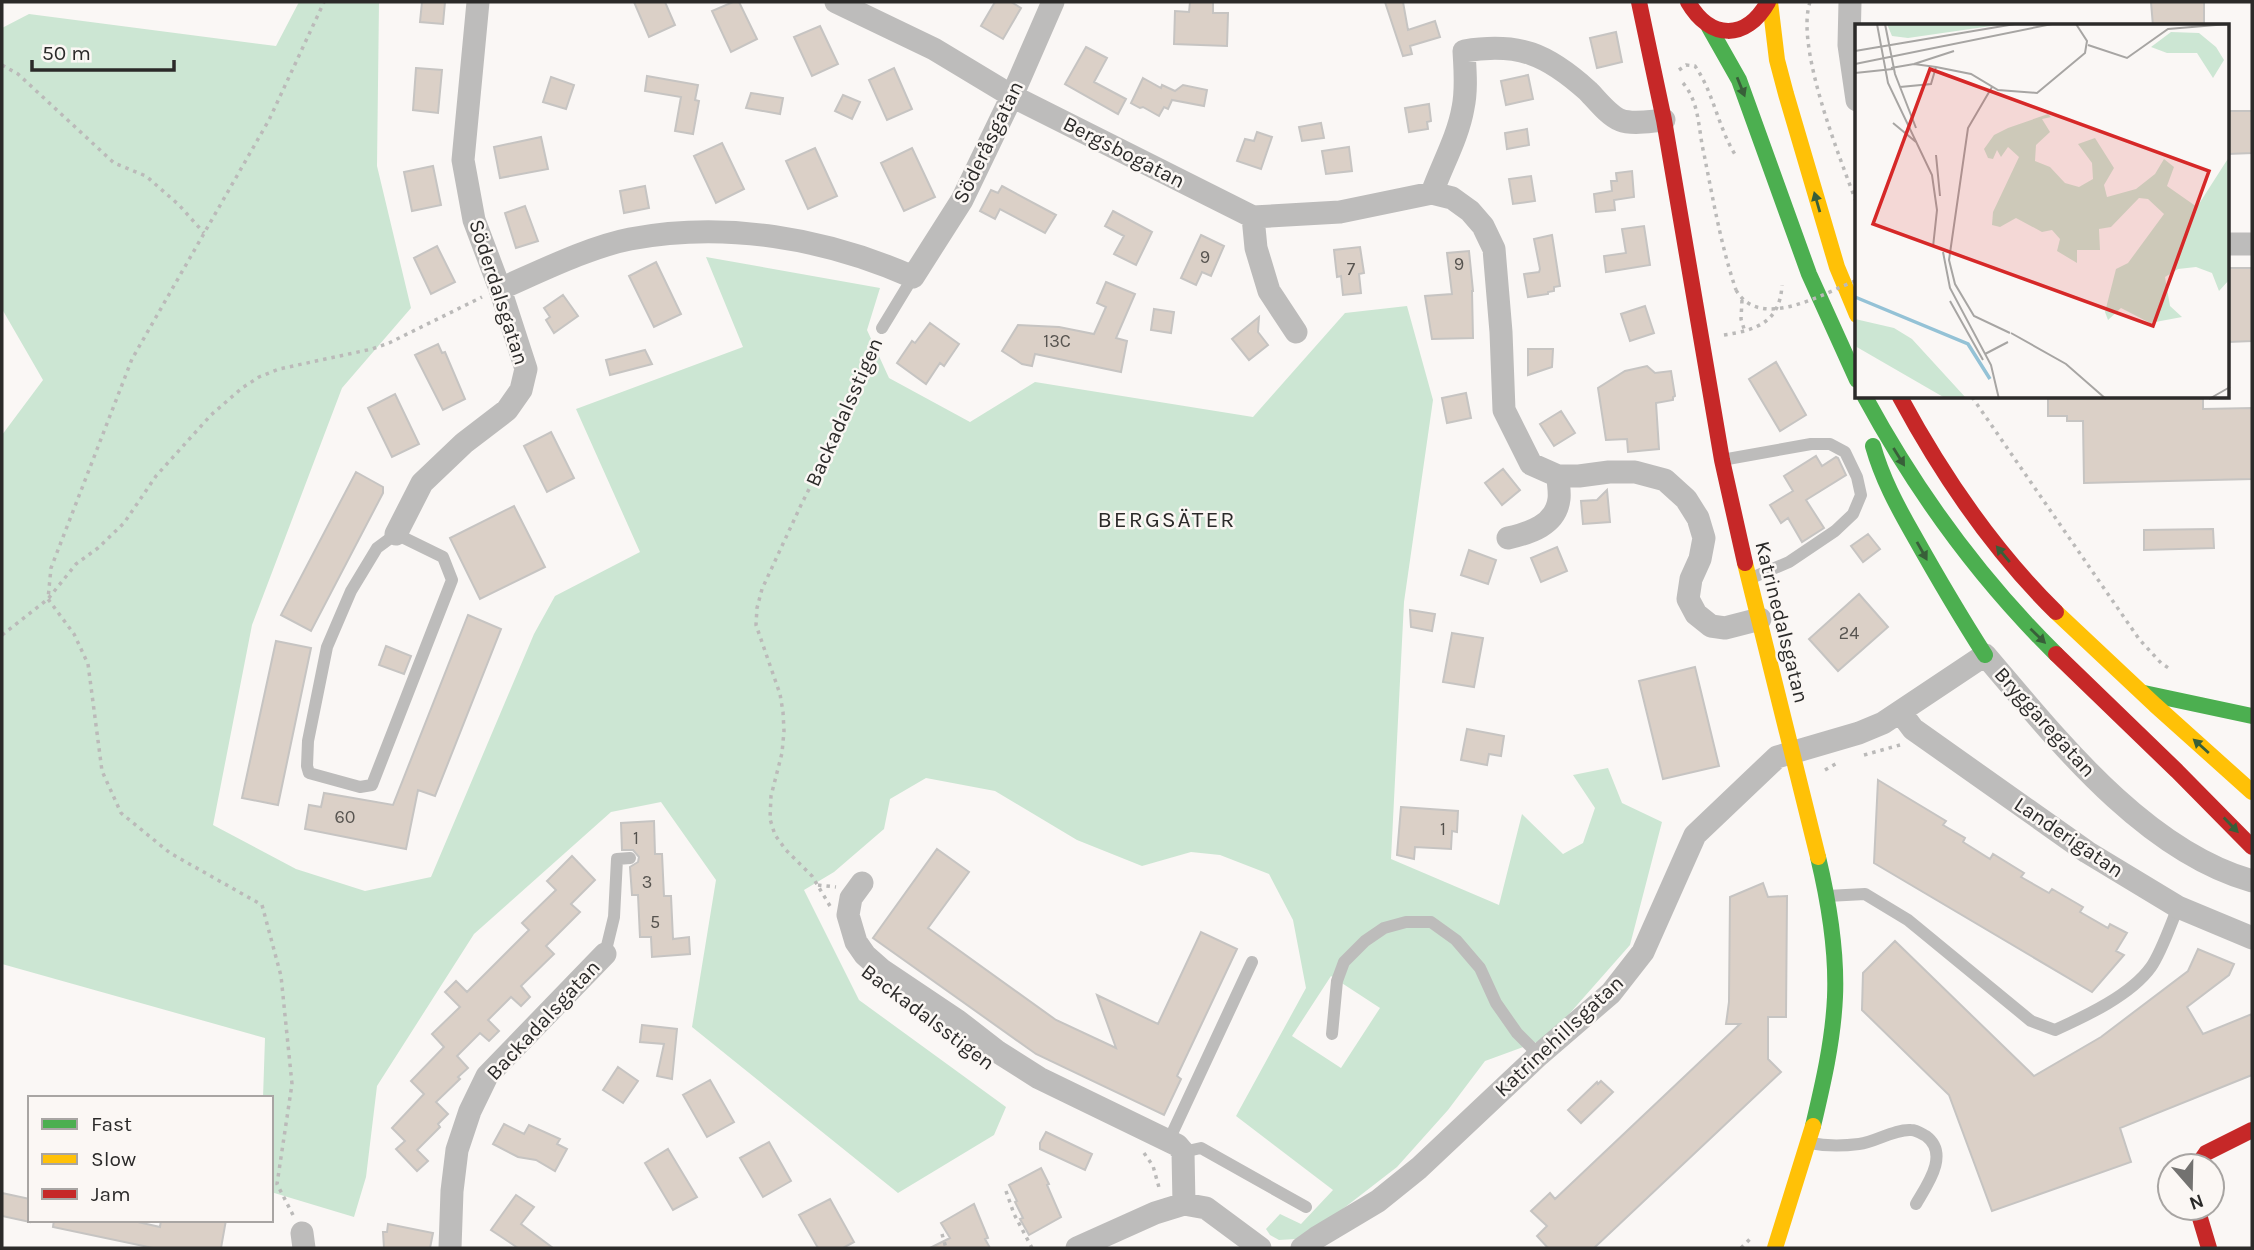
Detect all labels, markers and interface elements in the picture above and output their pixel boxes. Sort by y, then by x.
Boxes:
inset map [1855,24,2230,399]
scale bar [32,28,173,72]
text: 50 m [42,41,91,65]
street label: Söderåsgatan [948,77,1028,207]
one-way arrow [1736,77,1747,98]
street label: Bergsbogatan [1059,111,1189,193]
one-way arrow [1812,191,1822,212]
street label: Söderdalsgatan [464,216,534,368]
house number: 9 [1200,246,1210,268]
house number: 9 [1454,253,1464,275]
house number: 7 [1347,258,1356,280]
house number: 13C [1043,330,1071,352]
street label: Backadalsstigen [800,334,888,490]
one-way arrow [1893,447,1905,466]
district label: BERGSÄTER [1098,506,1236,533]
street label: Katrinedalsgatan [1750,539,1814,705]
one-way arrow [1916,541,1928,560]
one-way arrow [1996,545,2011,563]
house number: 24 [1839,622,1859,644]
one-way arrow [2030,627,2047,644]
street label: Bryggaregatan [1989,662,2101,782]
one-way arrow [2193,739,2210,755]
street label: Landerigatan [2010,792,2128,882]
house number: 60 [335,806,356,828]
one-way arrow [2223,816,2240,833]
house number: 1 [1440,818,1446,840]
house number: 1 [633,827,639,849]
house number: 3 [642,871,652,893]
house number: 5 [650,911,660,933]
street label: Backadalsgatan [481,955,605,1085]
street label: Backadalsstigen [857,959,999,1075]
street label: Katrinehillsgatan [1490,970,1628,1102]
legend [28,1096,273,1222]
text: Fast [91,1112,132,1136]
text: Slow [91,1147,136,1171]
north arrow [2156,1152,2226,1222]
text: Jam [91,1182,131,1206]
text: N [2186,1189,2207,1215]

